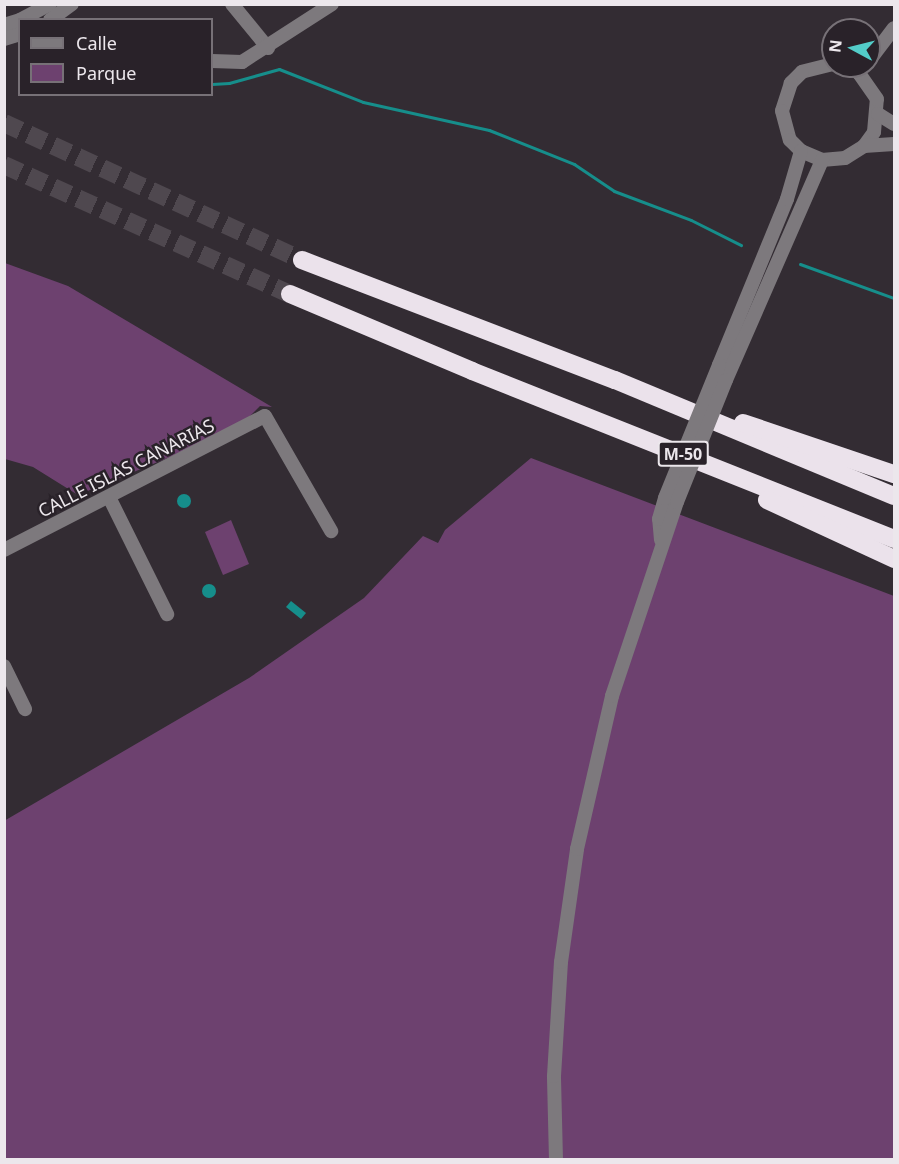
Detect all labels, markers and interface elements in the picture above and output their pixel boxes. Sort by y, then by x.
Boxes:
legend [18,18,213,96]
north arrow [821,18,881,78]
text: Calle [76,31,117,55]
text: N [823,38,847,54]
text: Parque [76,61,136,85]
street label: CALLE ISLAS CANARIAS [34,414,218,522]
road number: M-50 [658,441,708,467]

